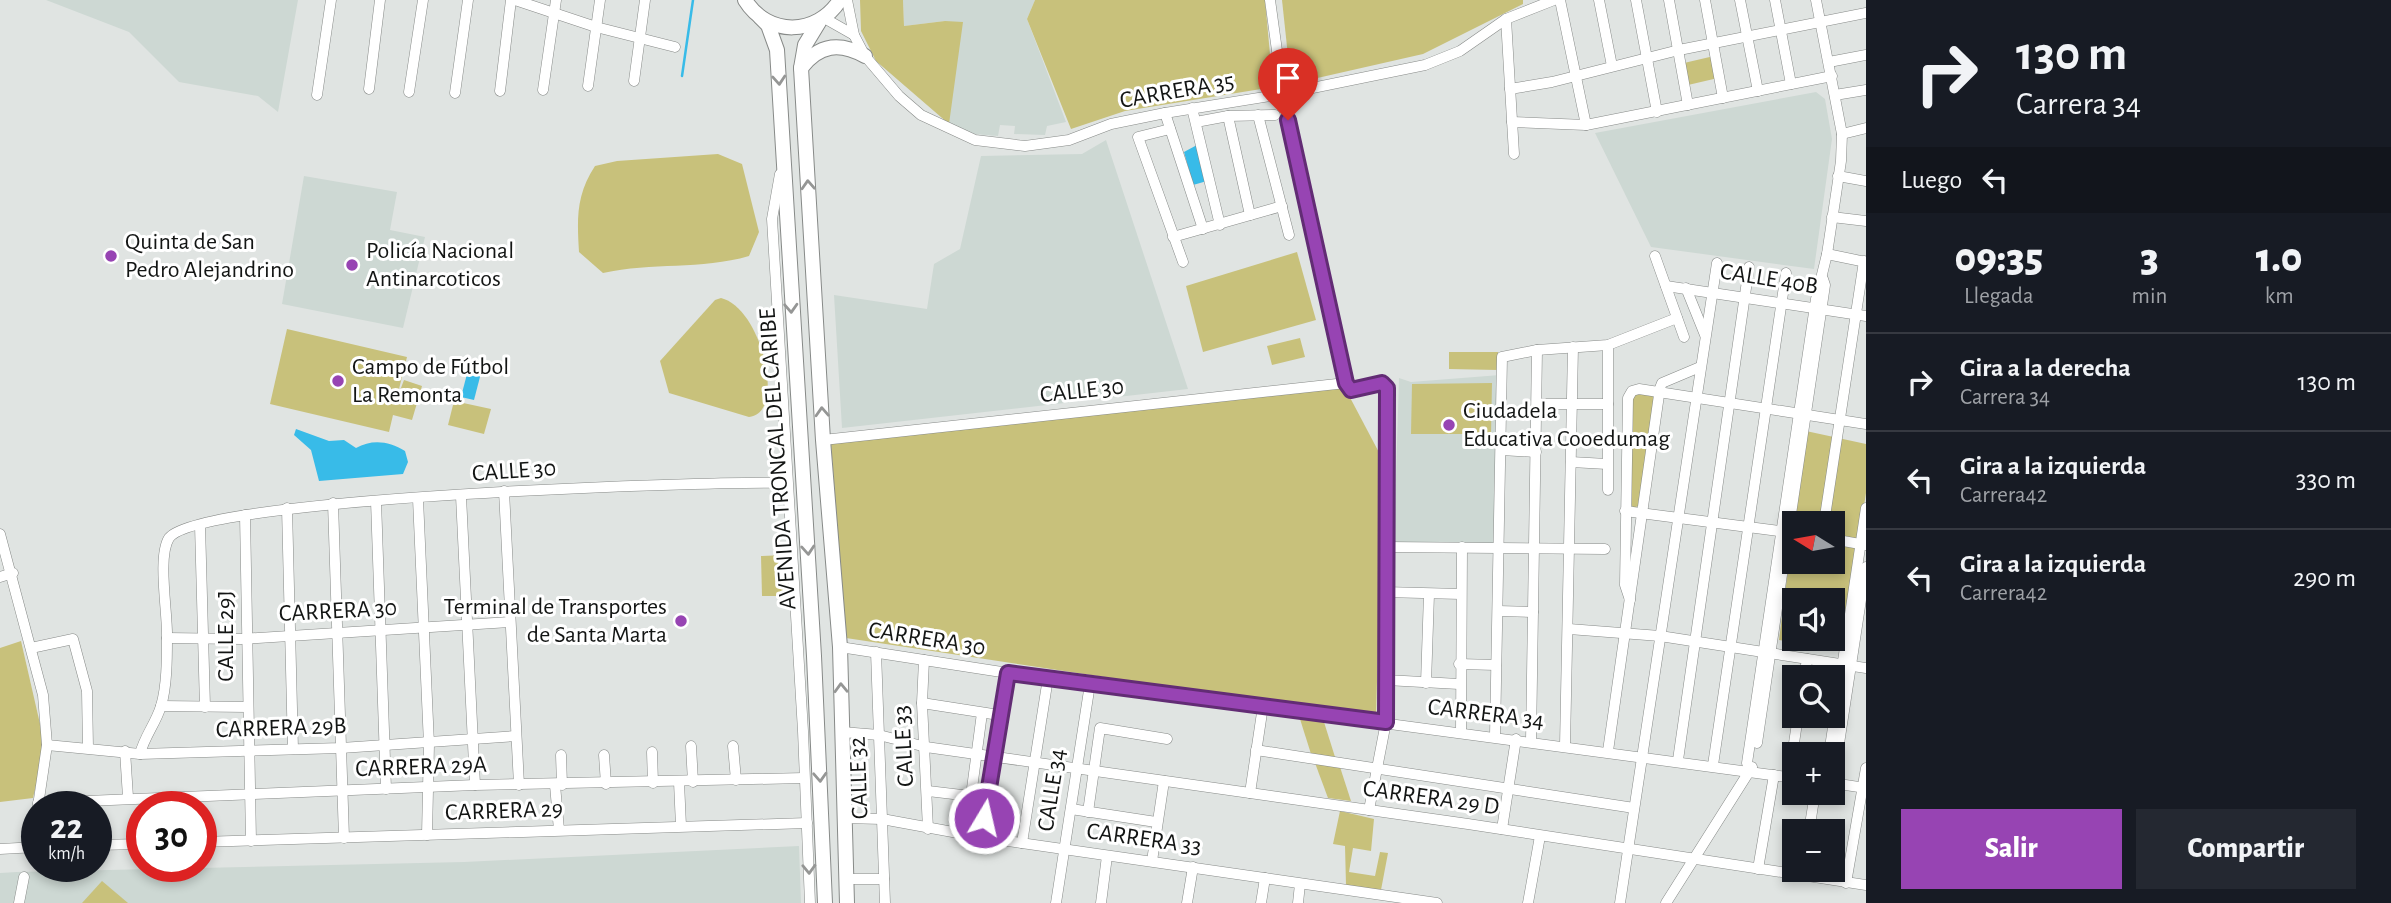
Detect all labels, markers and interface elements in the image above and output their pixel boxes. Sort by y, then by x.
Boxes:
icon: right [1901,28,1992,119]
text: 130 m [2016,30,2127,79]
pin [1258,48,1318,120]
icon: arrive [1269,59,1307,97]
street label: CARRERA 35 [1118,69,1236,113]
one-way arrow [771,75,786,86]
text: Carrera 34 [2016,88,2141,120]
icon: left [1976,161,2014,199]
text: Luego [1901,167,1962,193]
one-way arrow [801,179,816,190]
place label: Quinta de San Pedro Alejandrino [125,230,294,282]
text: 09:35 [1954,237,2043,279]
text: 3 [2140,237,2159,279]
text: 1.0 [2256,237,2303,279]
place label: Policía Nacional Antinarcoticos [366,239,514,291]
marker: Quinta de San Pedro Alejandrino [103,248,119,264]
marker: Policía Nacional Antinarcoticos [344,257,360,273]
street label: CALLE 40B [1718,259,1820,299]
text: Llegada [1964,285,2034,308]
text: min [2132,285,2167,308]
text: km [2265,285,2294,308]
one-way arrow [784,302,799,313]
street label: AVENIDA TRONCAL DEL CARIBE [755,307,801,611]
place label: Campo de Fútbol La Remonta [352,355,509,407]
text: Gira a la derecha [1960,355,2131,381]
icon: right [1901,363,1939,401]
text: 130 m [2298,369,2356,395]
marker: Campo de Fútbol La Remonta [330,373,346,389]
street label: CALLE 30 [1039,375,1125,407]
text: Carrera 34 [1960,386,2050,409]
place label: Ciudadela Educativa Cooedumag [1463,399,1670,451]
one-way arrow [814,406,829,417]
marker: Ciudadela Educativa Cooedumag [1441,417,1457,433]
text: Gira a la izquierda [1960,453,2146,479]
street label: CALLE 30 [471,456,557,486]
icon: left [1901,461,1939,499]
text: 330 m [2296,467,2356,493]
text: Carrera42 [1960,484,2047,507]
north arrow [1782,511,1844,574]
map controls [1782,511,1845,882]
one-way arrow [800,545,815,556]
text: Gira a la izquierda [1960,551,2146,577]
icon: left [1901,559,1939,597]
text: 290 m [2293,565,2356,591]
text: Carrera42 [1960,582,2047,605]
button: sound [1782,588,1845,651]
street label: CALLE 29J [214,590,238,682]
place label: Terminal de Transportes de Santa Marta [444,595,667,647]
street label: CARRERA 30 [278,596,398,626]
marker: Terminal de Transportes de Santa Marta [673,613,689,629]
street label: CARRERA 30 [867,618,987,660]
button: search [1782,665,1845,728]
one-way arrow [833,682,849,693]
street label: CARRERA 34 [1426,695,1546,733]
street label: CALLE 33 [890,705,918,787]
street label: CARRERA 29B [215,714,347,742]
street label: CALLE 32 [846,736,872,820]
button: + [1782,742,1845,805]
street label: CALLE 34 [1034,747,1070,833]
street label: CARRERA 29A [355,753,487,781]
one-way arrow [813,772,828,783]
street label: CARRERA 29 D [1361,777,1501,819]
position arrow [947,781,1021,855]
speed limit sign: 30 [126,791,217,882]
street label: CARRERA 29 [445,797,563,825]
button: Salir [1901,809,2122,889]
button: Compartir [2136,809,2356,889]
text: 22 [50,810,83,845]
street label: CARRERA 33 [1085,819,1203,859]
button: − [1782,819,1845,882]
text: km/h [48,845,85,863]
one-way arrow [801,864,817,875]

